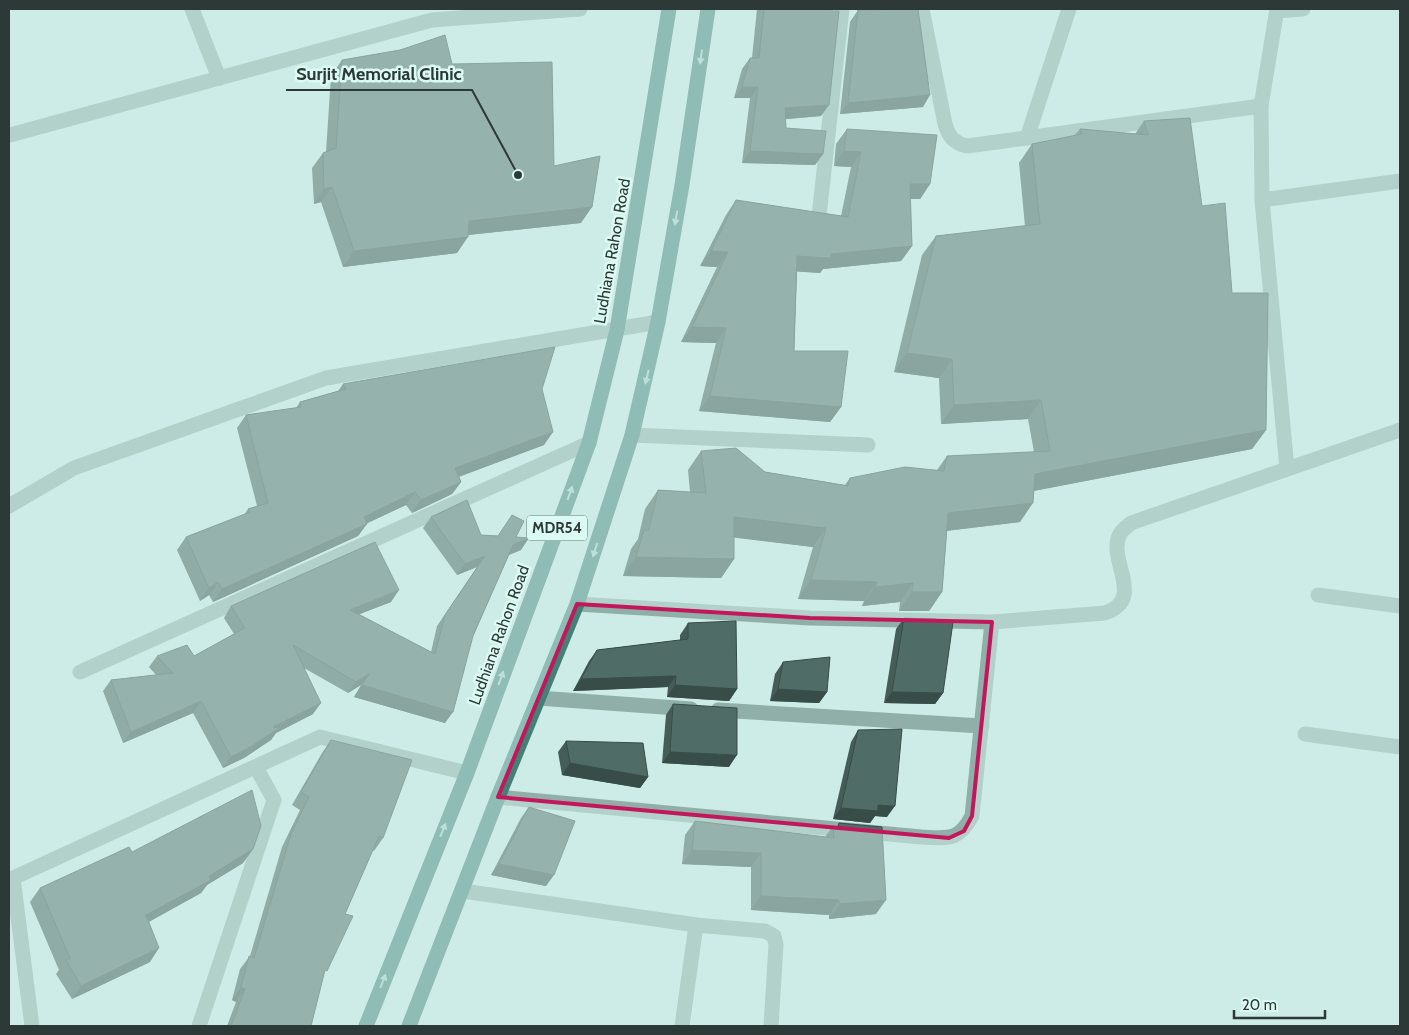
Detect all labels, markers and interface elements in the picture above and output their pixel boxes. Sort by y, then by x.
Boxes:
one-way arrow [696,49,704,65]
callout: Surjit Memorial Clinic [286,57,472,90]
text: Surjit Memorial Clinic [296,63,462,85]
street label: Ludhiana Rahon Road [590,177,634,325]
one-way arrow [672,210,680,226]
one-way arrow [643,370,651,385]
one-way arrow [566,485,574,500]
road number: MDR54 [527,516,587,540]
one-way arrow [590,542,598,557]
street label: Ludhiana Rahon Road [465,563,533,707]
one-way arrow [497,670,505,685]
one-way arrow [440,823,448,837]
one-way arrow [380,974,388,988]
scale bar [1234,988,1325,1020]
text: 20 m [1242,996,1277,1014]

